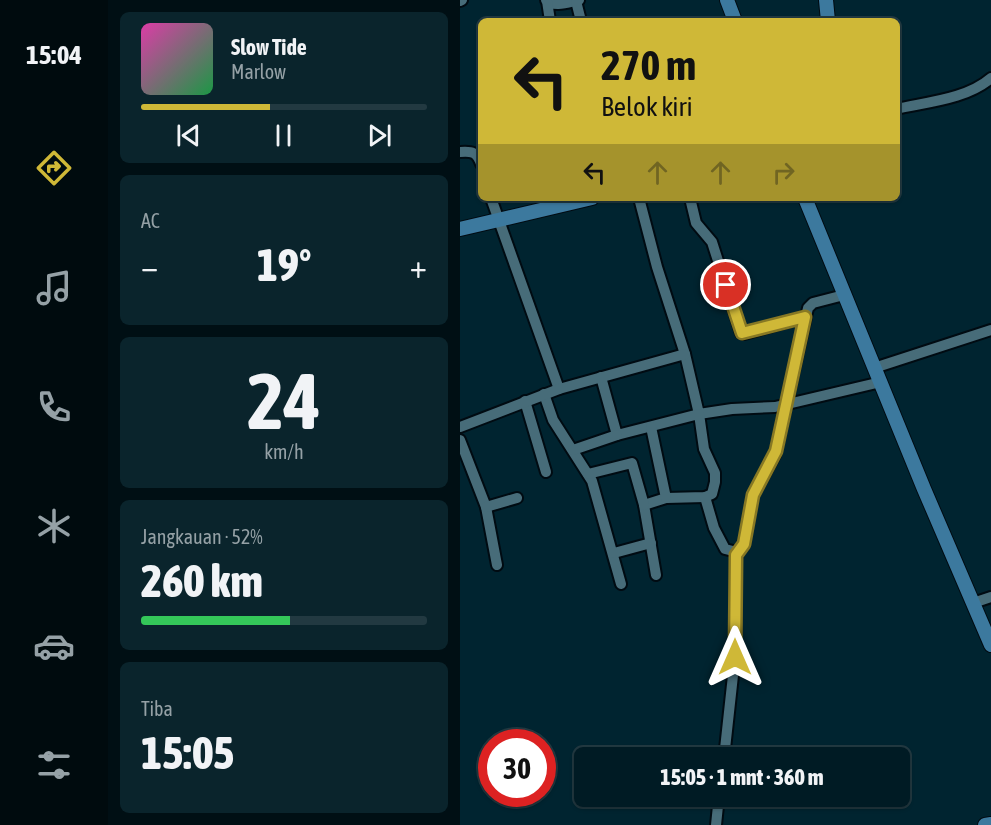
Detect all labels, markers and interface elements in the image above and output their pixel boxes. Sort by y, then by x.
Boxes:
text: Slow Tide [231,34,307,60]
text: 15:04 [26,39,82,70]
text: 270 m [601,41,696,89]
icon: left [502,42,580,120]
text: Marlow [231,60,286,83]
text: Belok kiri [601,91,693,122]
icon: previous [172,119,205,152]
icon: pause [267,119,300,152]
icon: next [363,119,396,152]
icon: directions [33,147,75,189]
icon: left [578,156,611,189]
icon: ahead [641,156,674,189]
icon: ahead [704,156,737,189]
icon: right [767,156,800,189]
text: AC [141,209,160,232]
text: 19° [257,239,311,291]
text: − [141,247,158,285]
text: + [410,247,427,285]
pin [700,259,751,310]
icon: music [33,267,75,309]
icon: arrive [709,268,742,301]
text: 24 [247,356,321,446]
icon: phone [33,386,75,428]
text: km/h [264,440,304,463]
icon: climate [33,505,75,547]
text: Jangkauan · 52% [141,525,263,548]
text: 260 km [141,555,263,607]
icon: car [33,625,75,667]
position arrow [703,625,767,689]
text: Tiba [141,697,173,720]
text: 15:05 [141,727,235,779]
speed limit sign: 30 [478,729,556,807]
icon: filters [33,744,75,786]
text: 15:05 · 1 mnt · 360 m [660,764,824,790]

